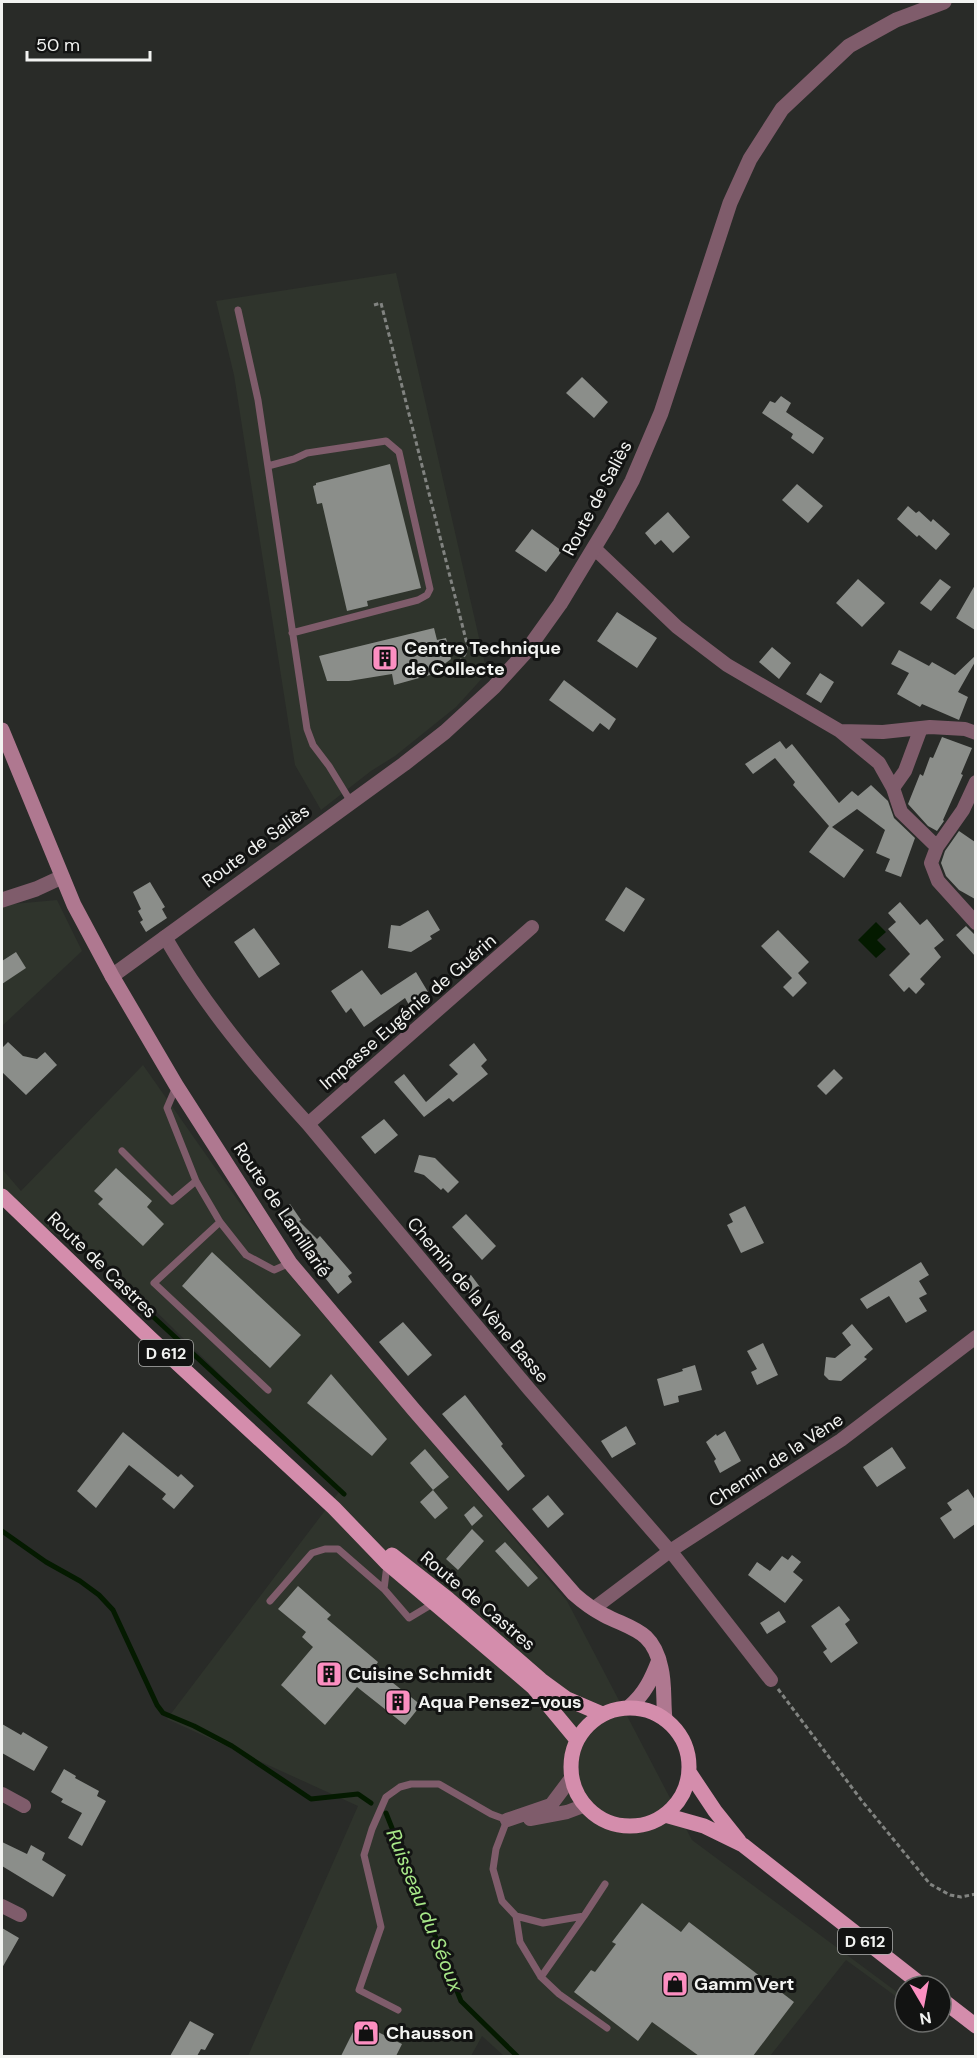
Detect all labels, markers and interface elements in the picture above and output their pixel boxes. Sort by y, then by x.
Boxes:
scale bar [27,24,150,62]
text: 50 m [36,33,80,57]
street label: Route de Saliès [557,436,637,560]
place label: Centre Technique de Collecte [404,636,561,681]
building icon: Centre Technique de Collecte [370,643,400,673]
street label: Route de Saliès [198,799,314,893]
street label: Impasse Eugénie de Guérin [315,929,501,1095]
street label: Route de Lamillarié [228,1138,336,1282]
street label: Route de Castres [42,1207,162,1323]
street label: Chemin de la Vène Basse [402,1212,554,1388]
road number: D 612 [139,1340,193,1366]
street label: Chemin de la Vène [704,1408,848,1512]
street label: Route de Castres [415,1546,541,1656]
building icon: Cuisine Schmidt [314,1659,344,1689]
place label: Cuisine Schmidt [348,1662,492,1686]
building icon: Aqua Pensez-vous [383,1687,413,1717]
place label: Aqua Pensez-vous [418,1690,582,1714]
water label: Ruisseau du Séoux [380,1825,470,1996]
road number: D 612 [838,1928,892,1954]
shop icon: Gamm Vert [660,1969,690,1999]
place label: Gamm Vert [694,1972,794,1996]
north arrow [893,1974,953,2034]
text: N [918,2007,933,2030]
shop icon: Chausson [351,2018,381,2048]
place label: Chausson [386,2021,473,2045]

